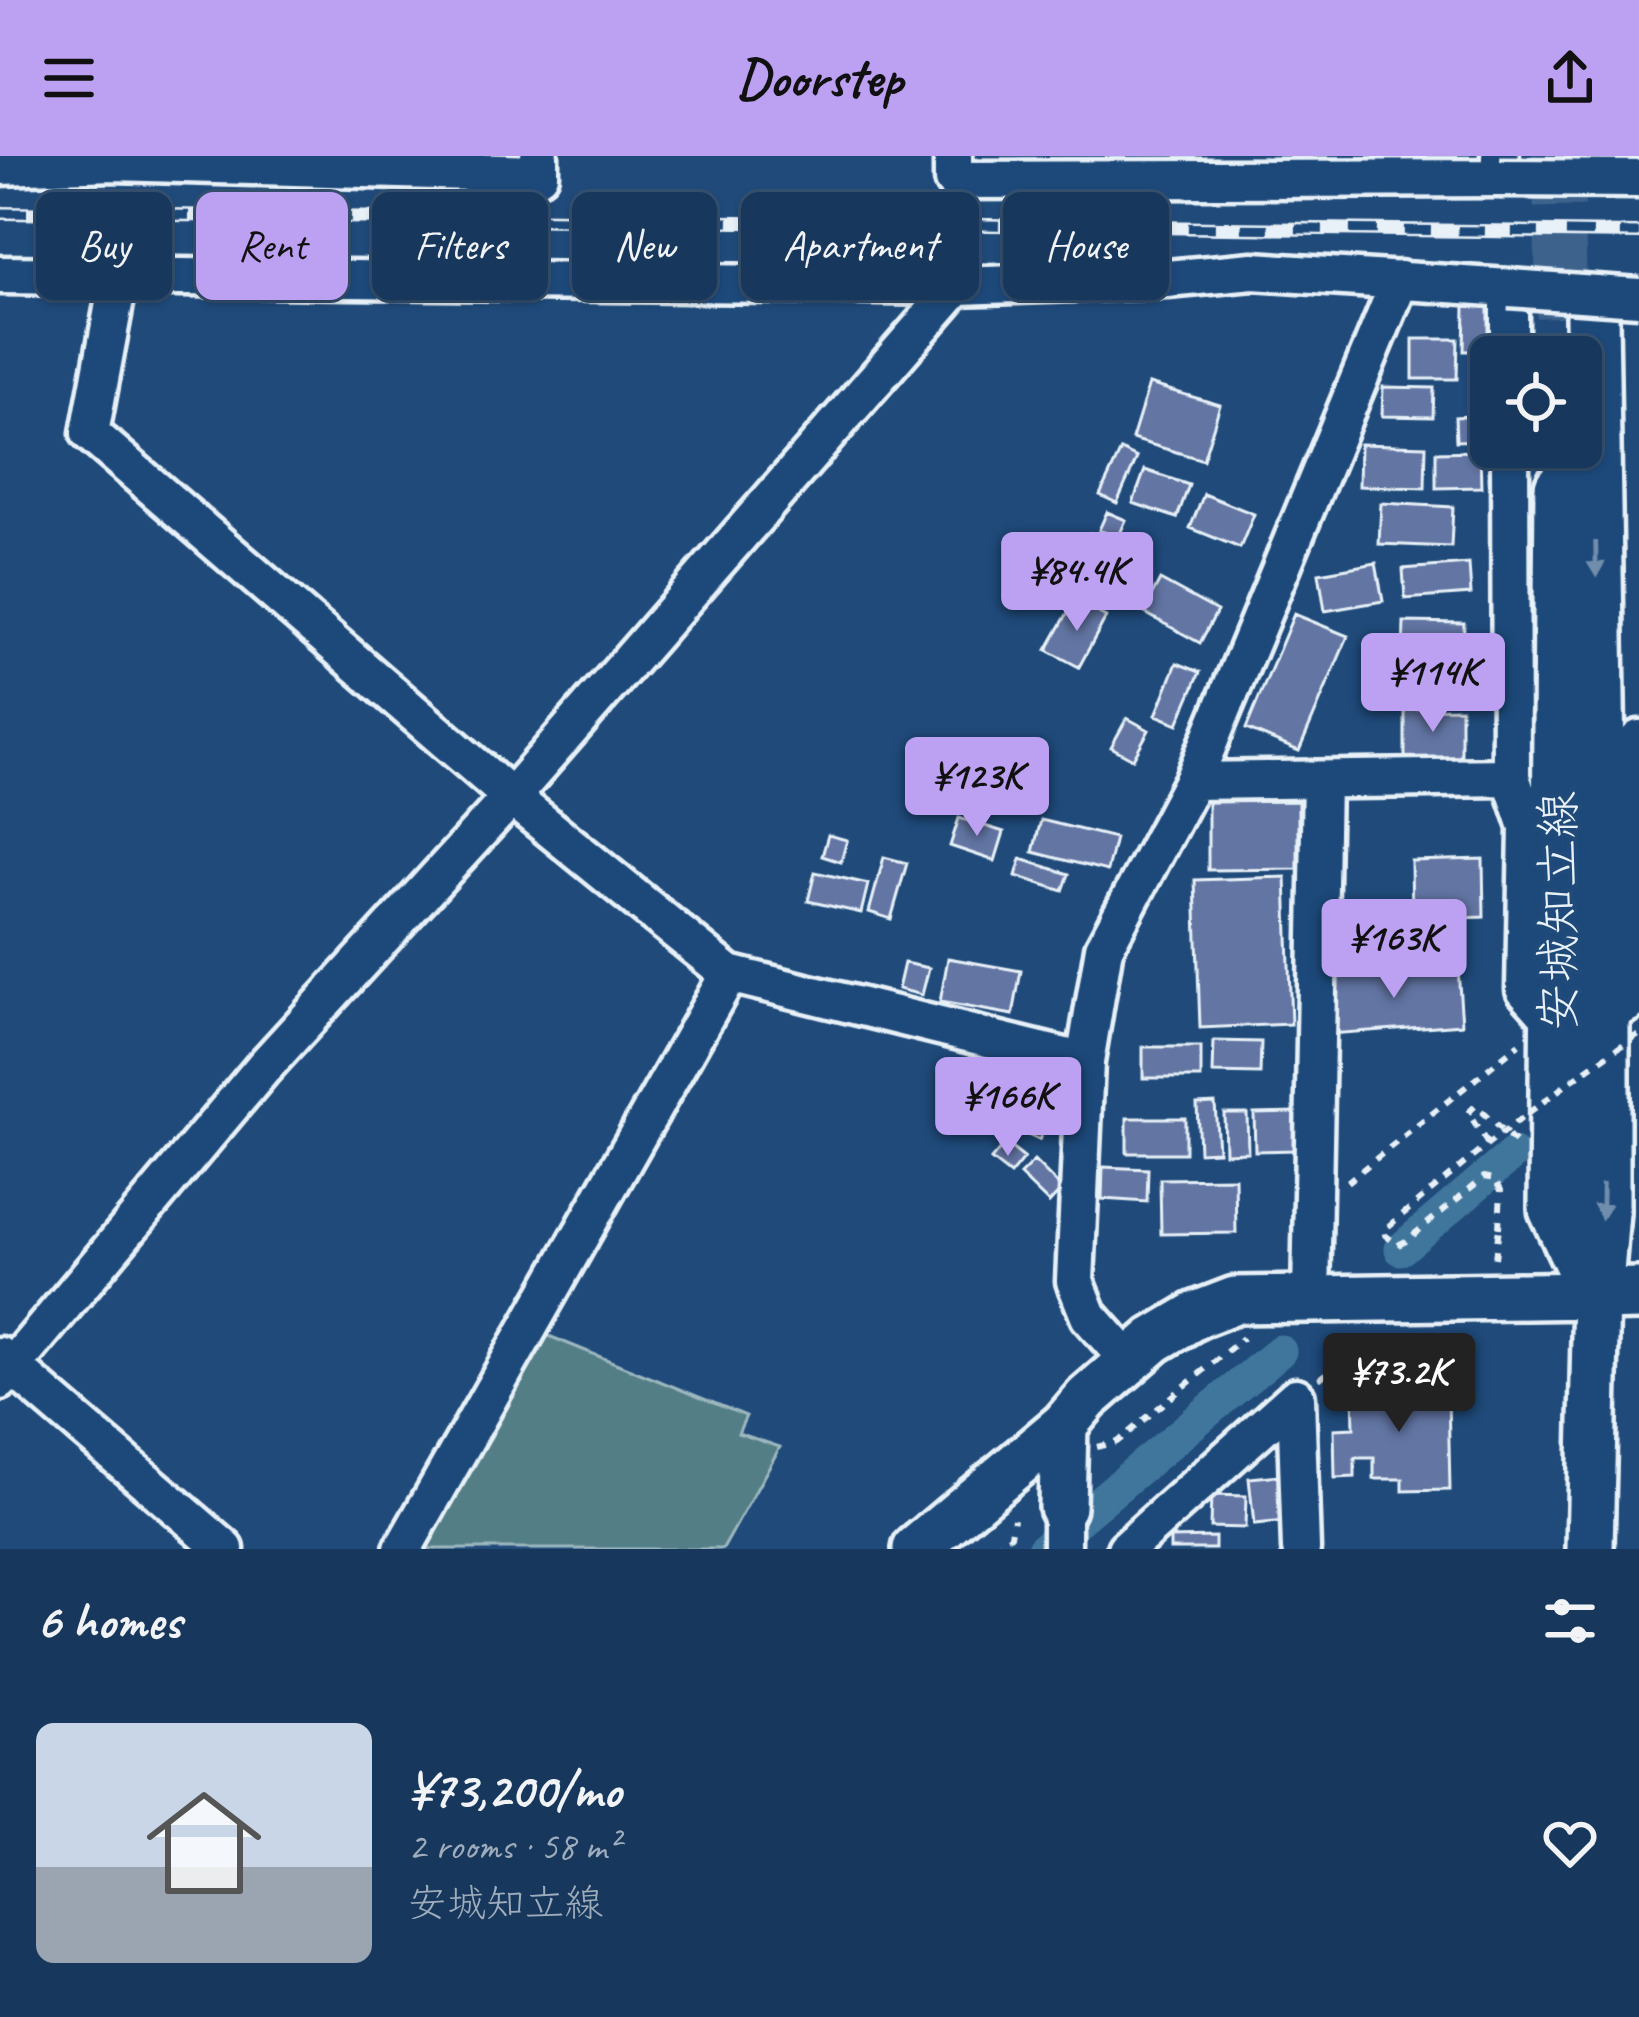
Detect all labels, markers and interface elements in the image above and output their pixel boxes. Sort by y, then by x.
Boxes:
text: Doorstep [737,44,903,112]
icon: menu [36,45,102,111]
icon: share [1537,45,1603,111]
chip: Buy [36,192,172,300]
chip: Rent [196,192,348,300]
chip: Filters [372,192,548,300]
chip: New [572,192,717,300]
chip: Apartment [741,192,979,300]
chip: House [1003,192,1169,300]
map controls [1470,336,1602,468]
button: locate [1470,336,1602,468]
pin: ¥84.4K [979,532,1175,634]
one-way arrow [1586,541,1606,579]
text: ¥84.4K [1028,546,1126,595]
pin: ¥114K [1349,633,1517,735]
text: ¥114K [1388,647,1478,696]
pin: ¥123K [893,737,1061,839]
text: ¥123K [932,751,1022,800]
street label: 安城知立線 [1528,791,1588,1031]
pin: ¥163K [1310,899,1478,1001]
text: ¥163K [1349,913,1439,962]
pin: ¥166K [924,1057,1092,1159]
text: ¥166K [962,1071,1054,1120]
one-way arrow [1593,1183,1612,1221]
pin: ¥73.2K [1301,1333,1497,1435]
text: ¥73.2K [1350,1347,1448,1396]
icon: filters [1537,1588,1603,1654]
text: 6 homes [36,1589,181,1653]
text: ¥73,200/mo [408,1758,621,1822]
icon: home [132,1771,276,1915]
icon: heart [1537,1810,1603,1876]
text: 2 rooms · 58 m² [408,1822,619,1871]
text: 安城知立線 [408,1879,603,1928]

